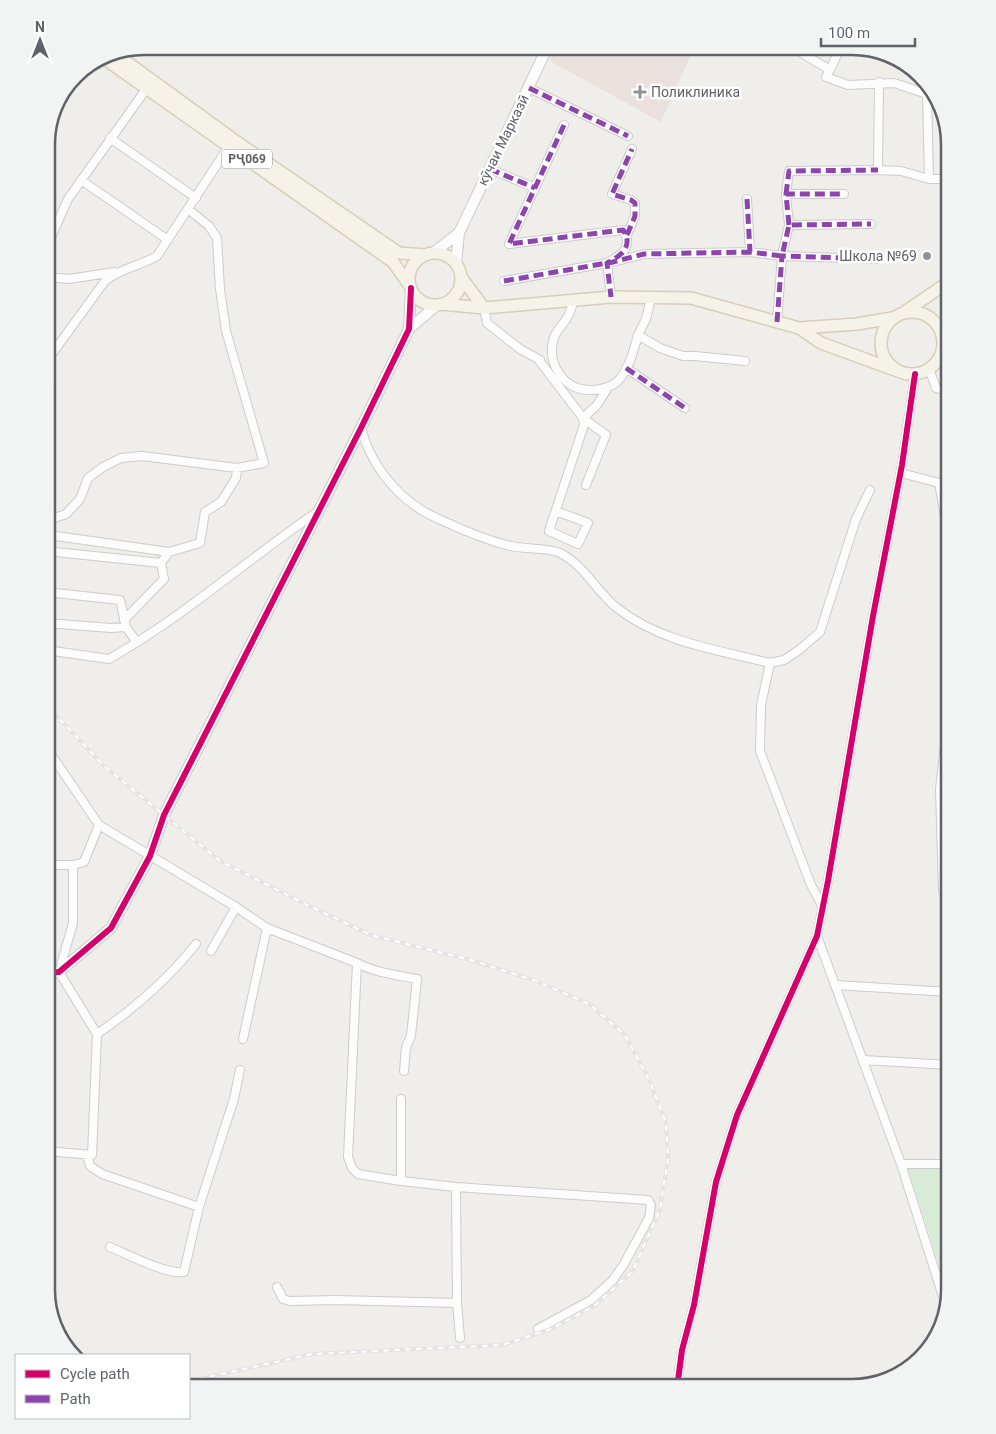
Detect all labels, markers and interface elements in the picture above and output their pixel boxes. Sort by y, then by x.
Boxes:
north arrow [15,15,65,65]
scale bar [821,15,915,47]
text: N [35,19,45,35]
text: 100 m [828,24,870,42]
place label: Поликлиника [651,84,740,100]
marker: Поликлиника [633,85,647,99]
street label: кӯчаи Марказӣ [474,92,532,188]
road number: РҶ069 [222,150,272,168]
place label: Школа №69 [839,248,917,264]
marker: Школа №69 [921,250,933,262]
legend [15,1354,190,1419]
text: Cycle path [60,1365,130,1383]
text: Path [60,1390,91,1408]

